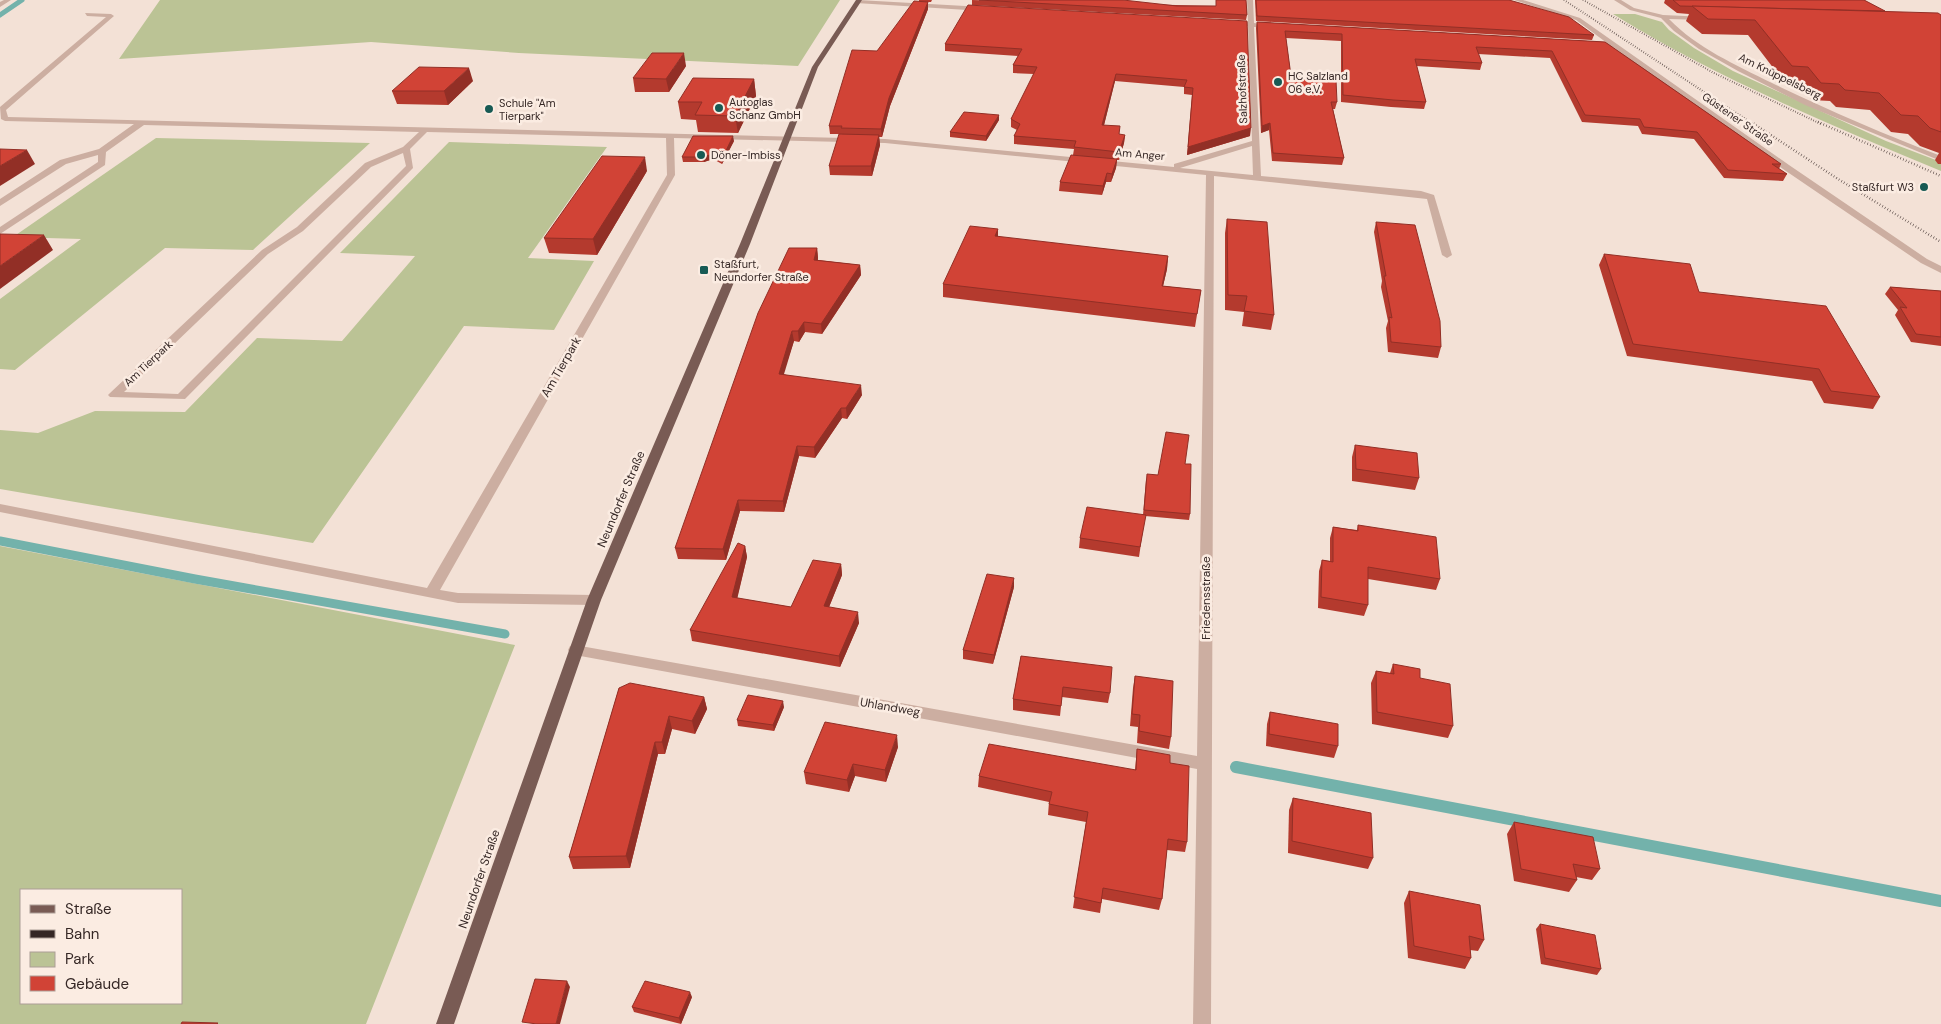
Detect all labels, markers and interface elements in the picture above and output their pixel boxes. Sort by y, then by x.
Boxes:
street label: Am Knüppelsberg [1736,50,1824,102]
street label: Salzhofstraße [1234,54,1250,124]
place label: HC Salzland 06 e.V. [1288,69,1348,96]
marker: HC Salzland 06 e.V. [1272,76,1284,88]
street label: Güstener Straße [1700,89,1776,149]
place label: Autoglas Schanz GmbH [729,95,801,122]
place label: Schule "Am Tierpark" [499,96,556,123]
marker: Autoglas Schanz GmbH [713,102,725,114]
marker: Schule "Am Tierpark" [483,103,495,115]
street label: Am Anger [1115,145,1165,163]
place label: Döner-Imbiss [711,148,781,162]
marker: Döner-Imbiss [695,149,707,161]
place label: Staßfurt W3 [1852,180,1914,194]
marker: Staßfurt W3 [1918,181,1930,193]
place label: Staßfurt, Neundorfer Straße [714,257,809,284]
marker: Staßfurt, Neundorfer Straße [698,264,710,276]
street label: Am Tierpark [537,334,585,400]
street label: Am Tierpark [121,337,176,389]
street label: Neundorfer Straße [593,448,649,550]
street label: Friedensstraße [1198,556,1214,640]
street label: Uhlandweg [859,694,922,720]
street label: Neundorfer Straße [455,827,503,931]
legend [20,889,182,1004]
text: Straße [65,899,112,919]
text: Bahn [65,924,99,944]
text: Park [65,949,95,969]
text: Gebäude [65,974,129,994]

